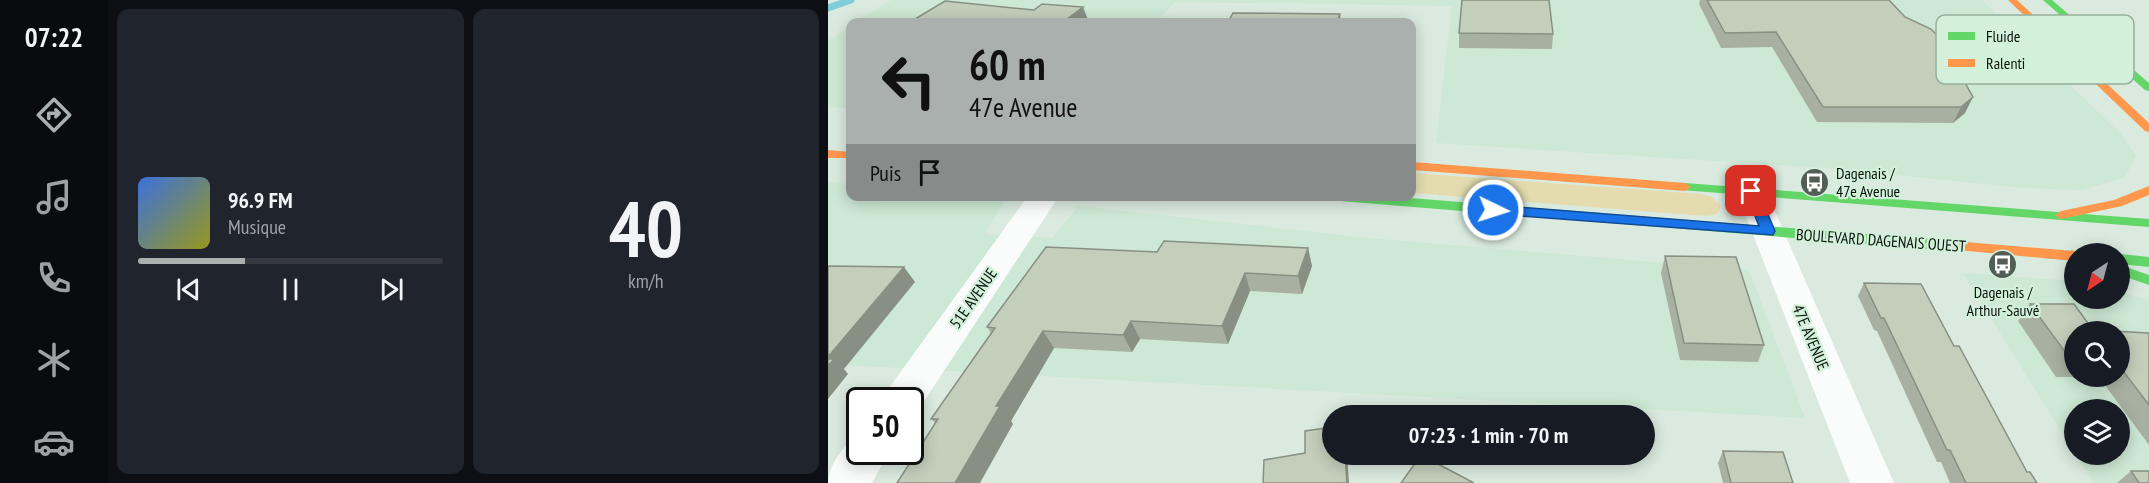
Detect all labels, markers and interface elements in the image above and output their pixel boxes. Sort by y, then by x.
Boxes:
legend [1936,15,2134,84]
text: 07:22 [25,20,83,54]
text: Fluide [1986,26,2020,46]
text: 60 m [969,37,1046,92]
icon: left [870,42,948,120]
text: Ralenti [1986,53,2025,73]
text: 47e Avenue [969,90,1077,124]
icon: directions [33,94,75,136]
icon: arrive [913,156,946,189]
text: Puis [870,159,901,187]
place label: Dagenais / 47e Avenue [1836,163,1900,201]
pin [1725,165,1776,216]
bus stop icon: Dagenais / 47e Avenue [1799,166,1831,198]
icon: arrive [1734,174,1767,207]
icon: music [33,176,75,218]
text: 40 [608,178,683,279]
position arrow [1461,178,1525,242]
text: 96.9 FM [228,186,293,214]
text: Musique [228,214,286,240]
street label: BOULEVARD DAGENAIS OUEST [1795,224,1967,256]
north arrow [2064,243,2130,309]
map controls [2064,243,2130,465]
bus stop icon: Dagenais / Arthur-Sauvé [1987,248,2019,280]
icon: phone [33,257,75,299]
street label: 51E AVENUE [945,264,1001,332]
text: km/h [628,268,663,294]
icon: previous [172,273,205,306]
icon: pause [274,273,307,306]
icon: next [375,273,408,306]
place label: Dagenais / Arthur-Sauvé [1967,282,2039,320]
street label: 47E AVENUE [1788,301,1834,373]
button: search [2064,321,2130,387]
icon: climate [33,339,75,381]
speed limit sign: 50 [846,387,924,465]
button: layers [2064,399,2130,465]
icon: car [33,421,75,463]
text: 07:23 · 1 min · 70 m [1409,421,1568,449]

